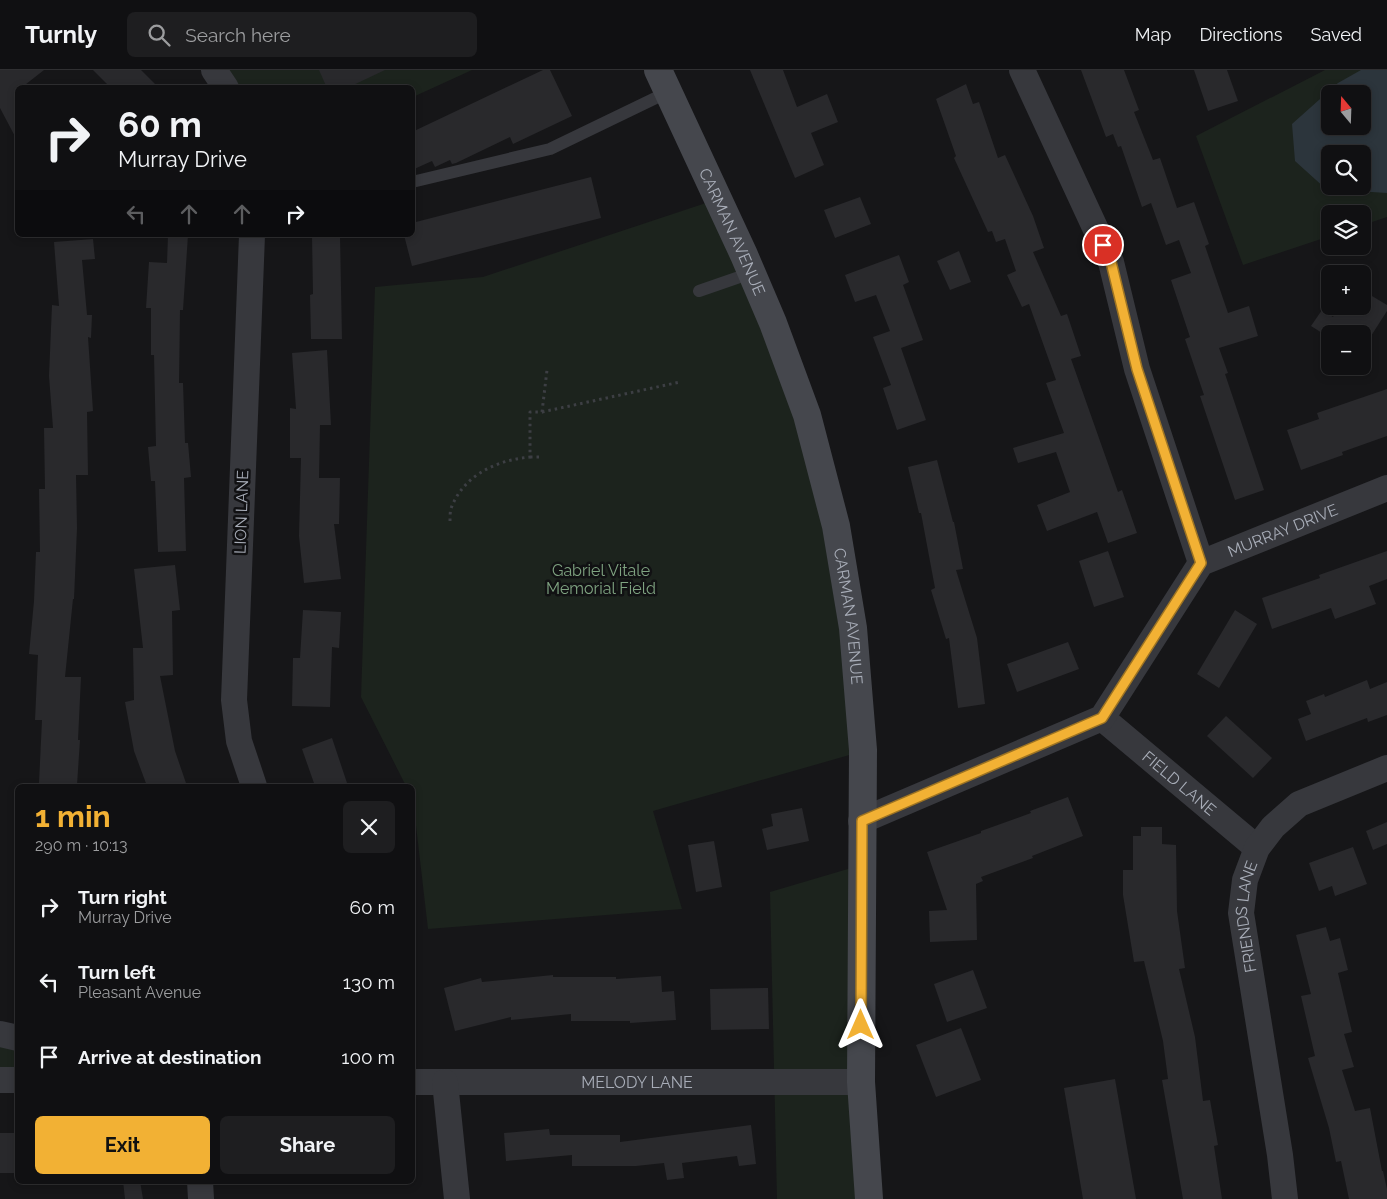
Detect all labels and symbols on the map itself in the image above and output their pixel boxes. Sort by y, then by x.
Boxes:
north arrow [1321,85,1371,135]
street label: CARMAN AVENUE [695,165,769,299]
pin [1082,224,1124,266]
street label: LION LANE [231,469,252,554]
street label: MURRAY DRIVE [1225,500,1341,561]
street label: CARMAN AVENUE [830,547,867,686]
park label: Gabriel Vitale Memorial Field [546,561,656,598]
street label: FIELD LANE [1138,747,1220,820]
street label: FRIENDS LANE [1232,858,1262,974]
position arrow [834,998,886,1050]
street label: MELODY LANE [581,1073,693,1092]

